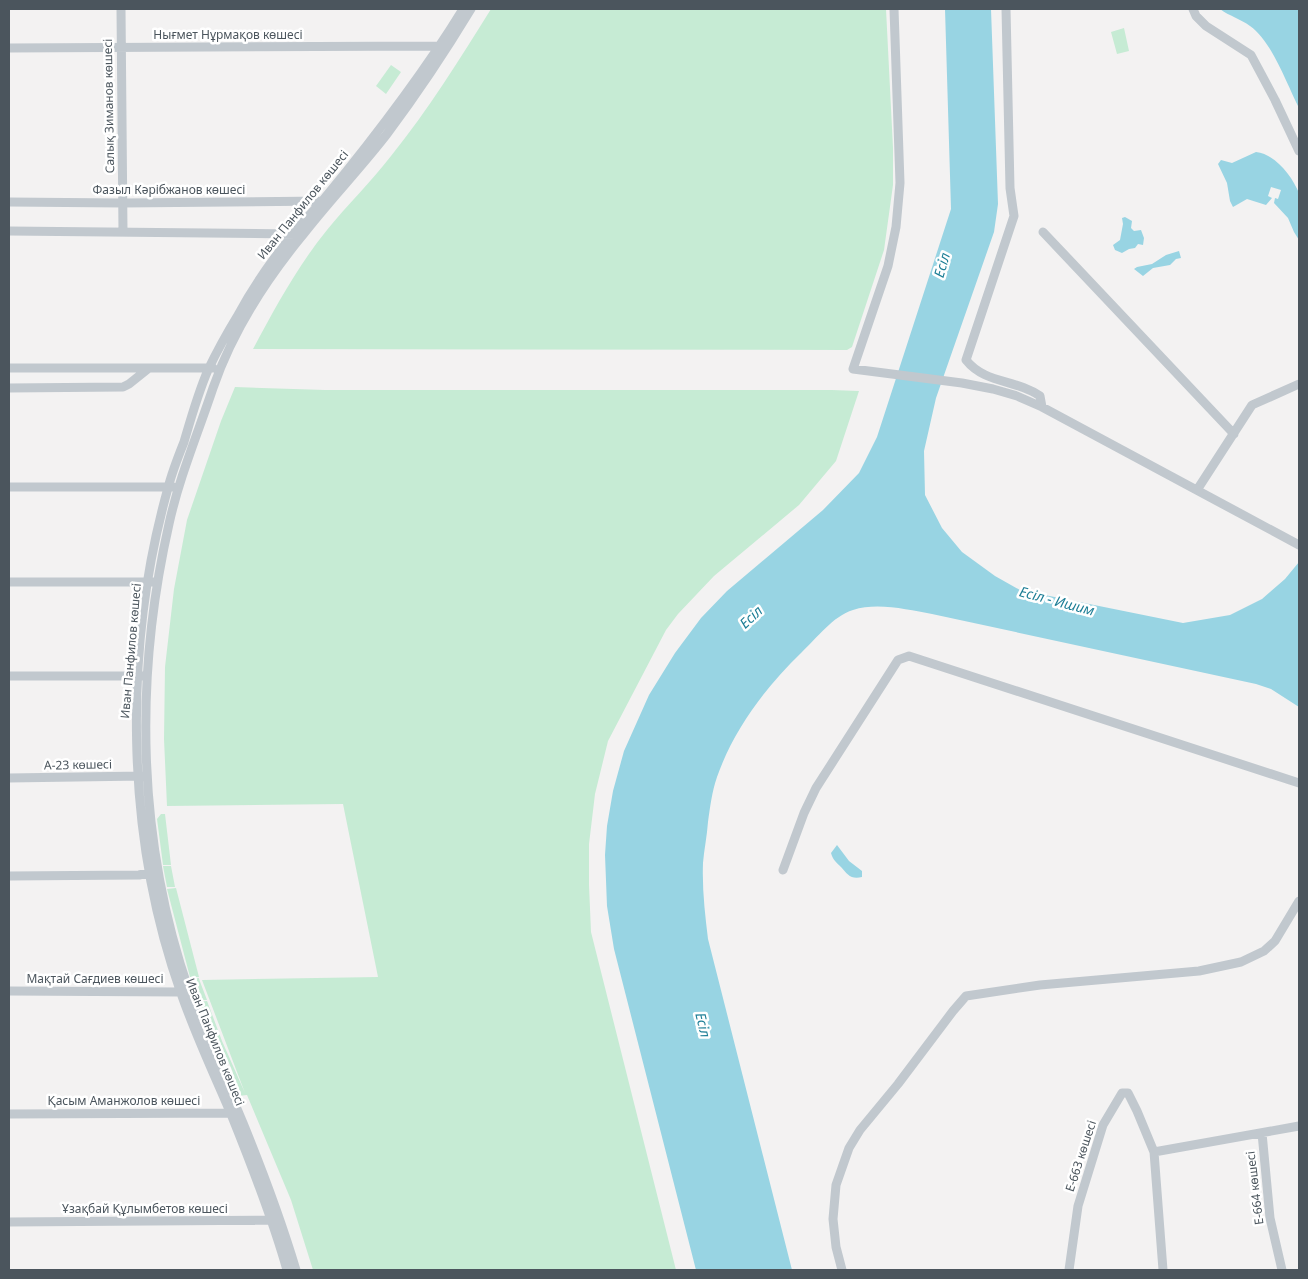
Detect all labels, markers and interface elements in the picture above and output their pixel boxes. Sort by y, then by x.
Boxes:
street label: Нығмет Нұрмақов көшесі [153,26,303,43]
street label: Салық Зиманов көшесі [99,39,118,173]
street label: Иван Панфилов көшесі [253,147,352,263]
street label: Фазыл Кәрібжанов көшесі [93,181,245,198]
water label: Есіл [929,250,954,280]
water label: Есіл - Ишим [1018,581,1097,620]
street label: Иван Панфилов көшесі [116,583,145,719]
water label: Есіл [735,601,766,632]
street label: А-23 көшесі [44,755,112,774]
street label: Мақтай Сағдиев көшесі [26,970,164,987]
street label: Иван Панфилов көшесі [182,976,249,1108]
water label: Есіл [691,1011,716,1039]
street label: Қасым Аманжолов көшесі [48,1092,200,1109]
street label: Е-663 көшесі [1061,1118,1100,1194]
street label: Е-664 көшесі [1242,1150,1267,1226]
street label: Ұзақбай Құлымбетов көшесі [62,1200,228,1217]

